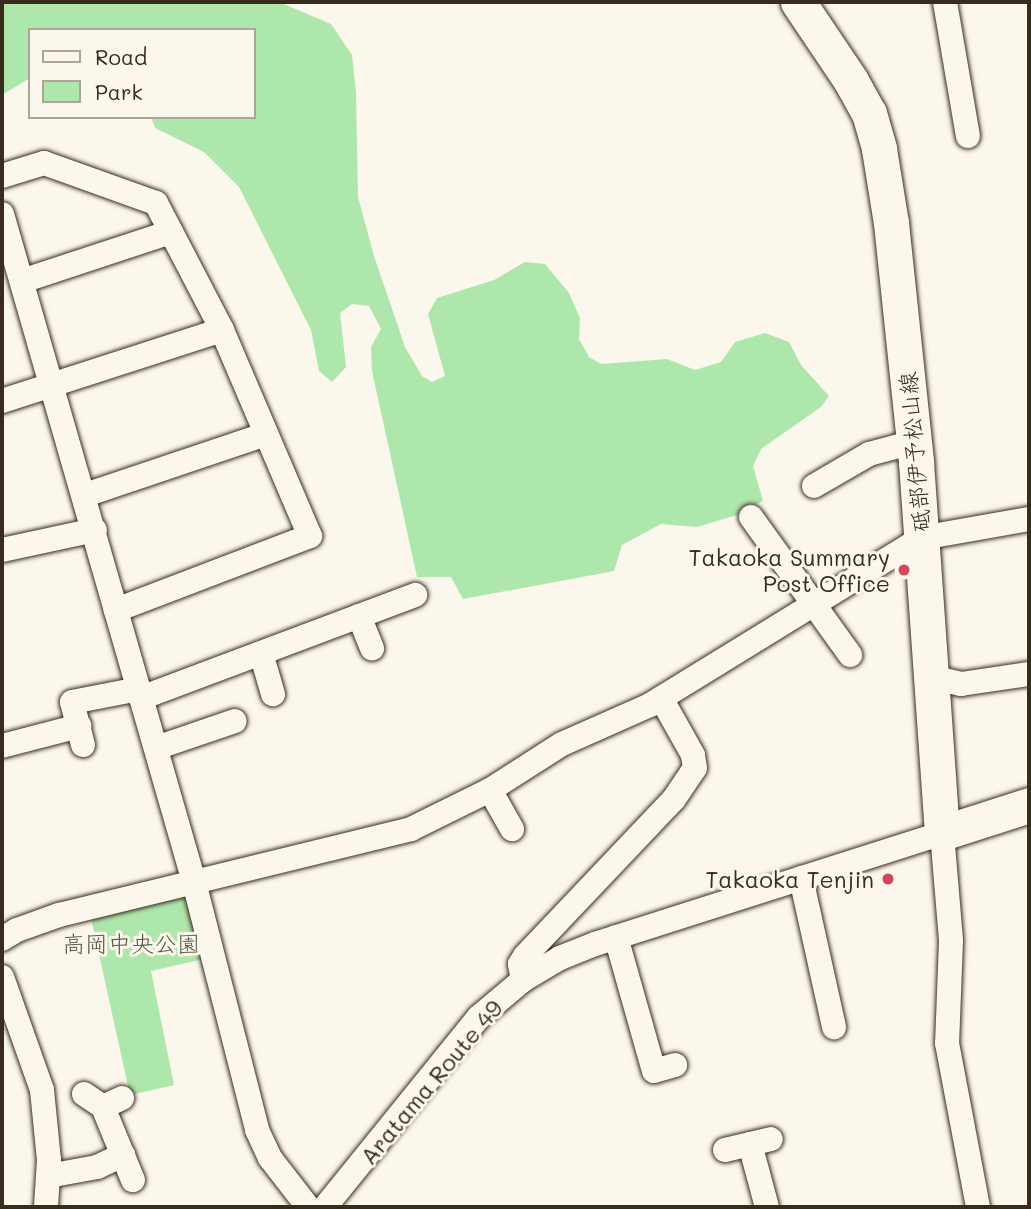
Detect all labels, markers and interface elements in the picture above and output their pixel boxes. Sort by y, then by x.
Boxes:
legend [28,28,256,119]
text: Road [95,43,147,70]
text: Park [95,78,143,105]
street label: 砥部伊予松山線 [893,371,935,533]
place label: Takaoka Summary Post Office [689,543,890,597]
marker: Takaoka Summary Post Office [896,562,912,578]
place label: Takaoka Tenjin [705,865,874,893]
marker: Takaoka Tenjin [880,871,896,887]
park label: 高岡中央公園 [62,929,200,957]
street label: Aratama Route 49 [354,994,508,1170]

